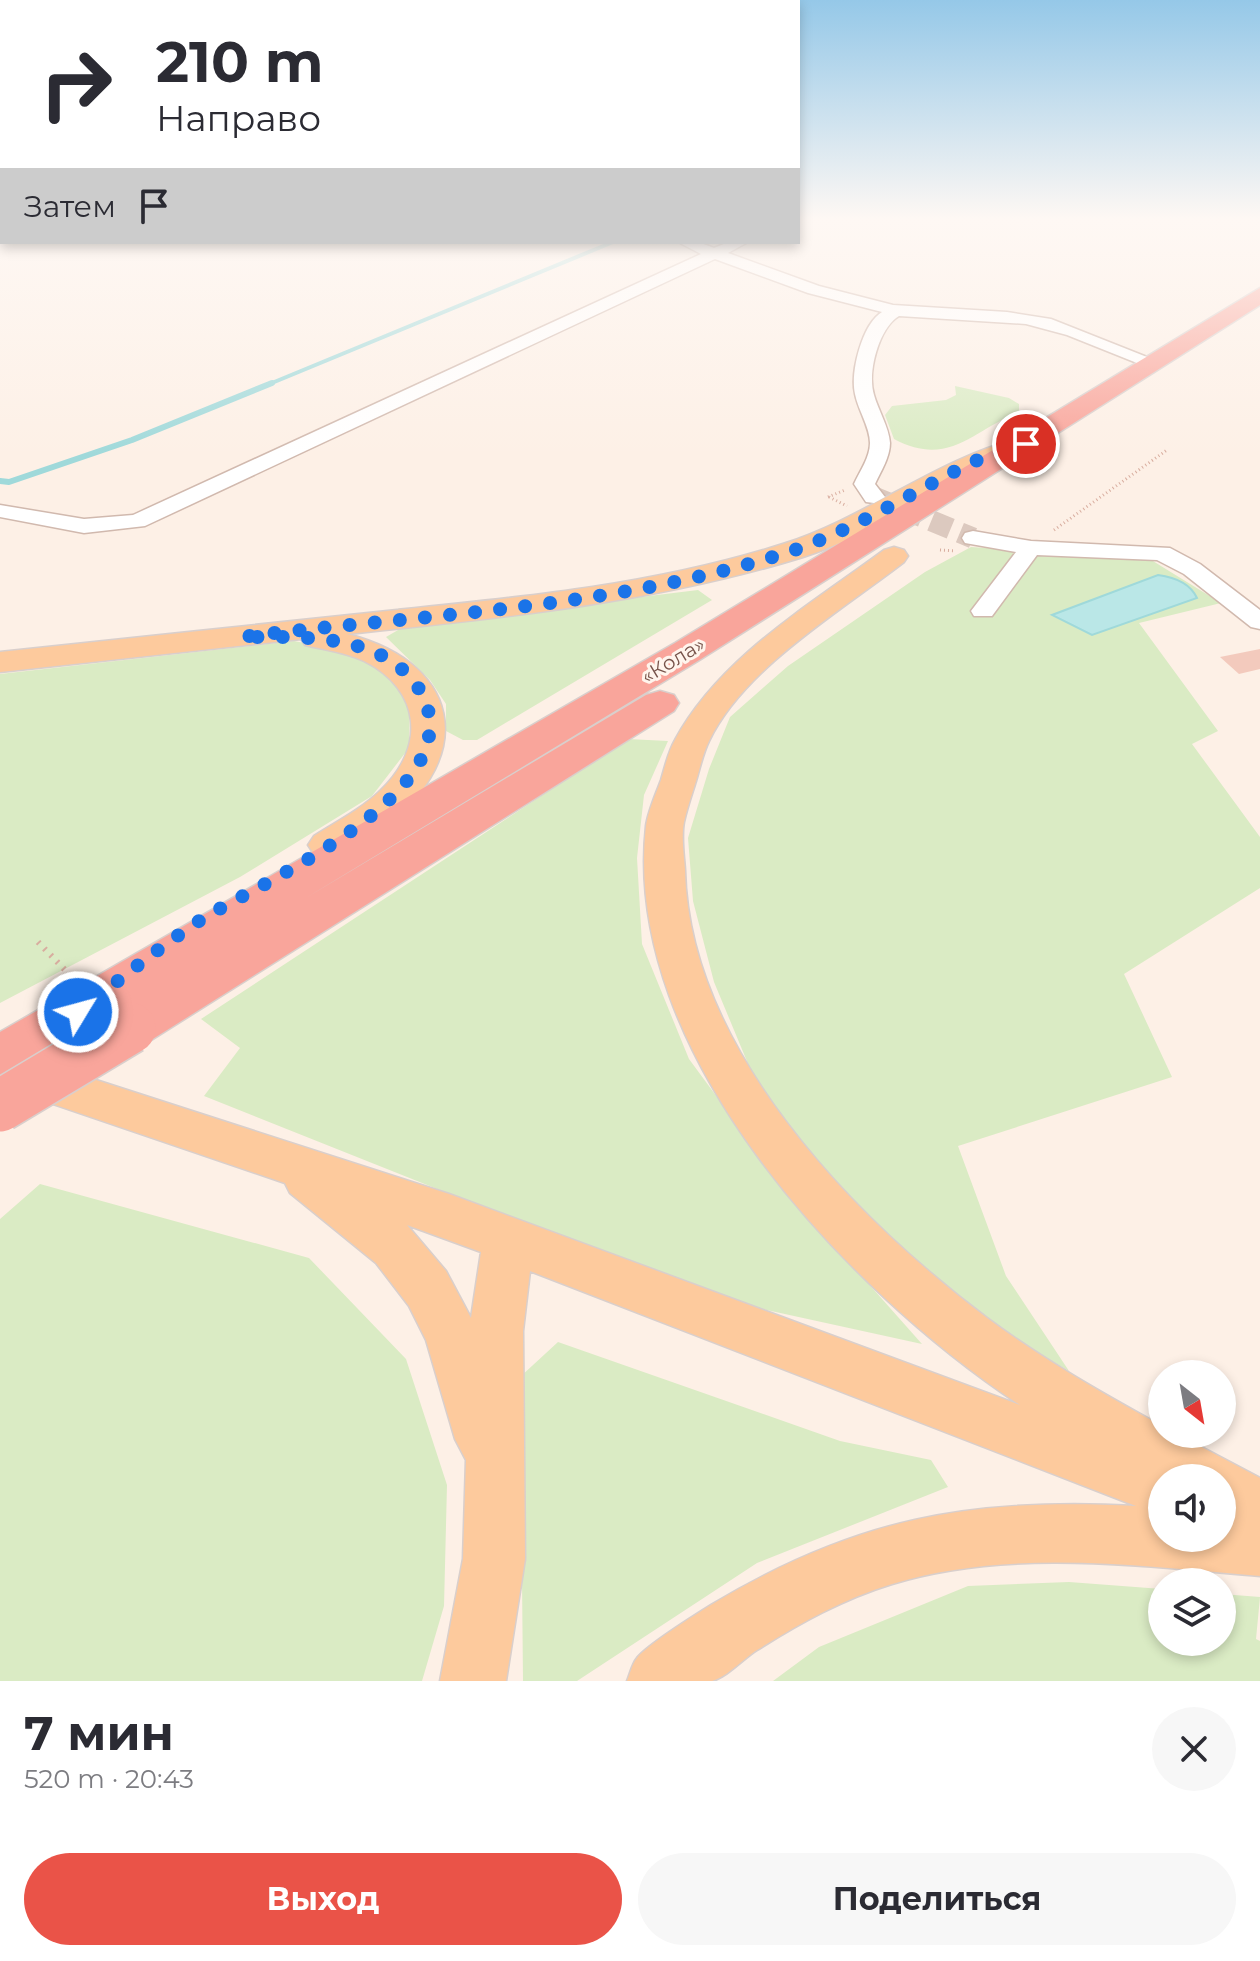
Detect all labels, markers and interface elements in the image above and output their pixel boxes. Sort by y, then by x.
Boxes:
text: 210 m [156,28,324,96]
icon: right [24,32,128,136]
text: Направо [156,96,321,140]
icon: arrive [132,184,176,228]
text: Затем [24,188,116,225]
pin [992,410,1060,478]
icon: arrive [1004,422,1048,466]
street label: «Кола» [637,632,709,688]
position arrow [36,970,120,1054]
north arrow [1148,1360,1236,1448]
map controls [1148,1360,1236,1656]
button: sound [1148,1464,1236,1552]
button: layers [1148,1568,1236,1656]
text: 7 мин [24,1704,174,1762]
button: close [1152,1707,1236,1791]
text: 520 m · 20:43 [24,1763,194,1795]
button: Выход [24,1853,622,1945]
button: Поделиться [638,1853,1236,1945]

